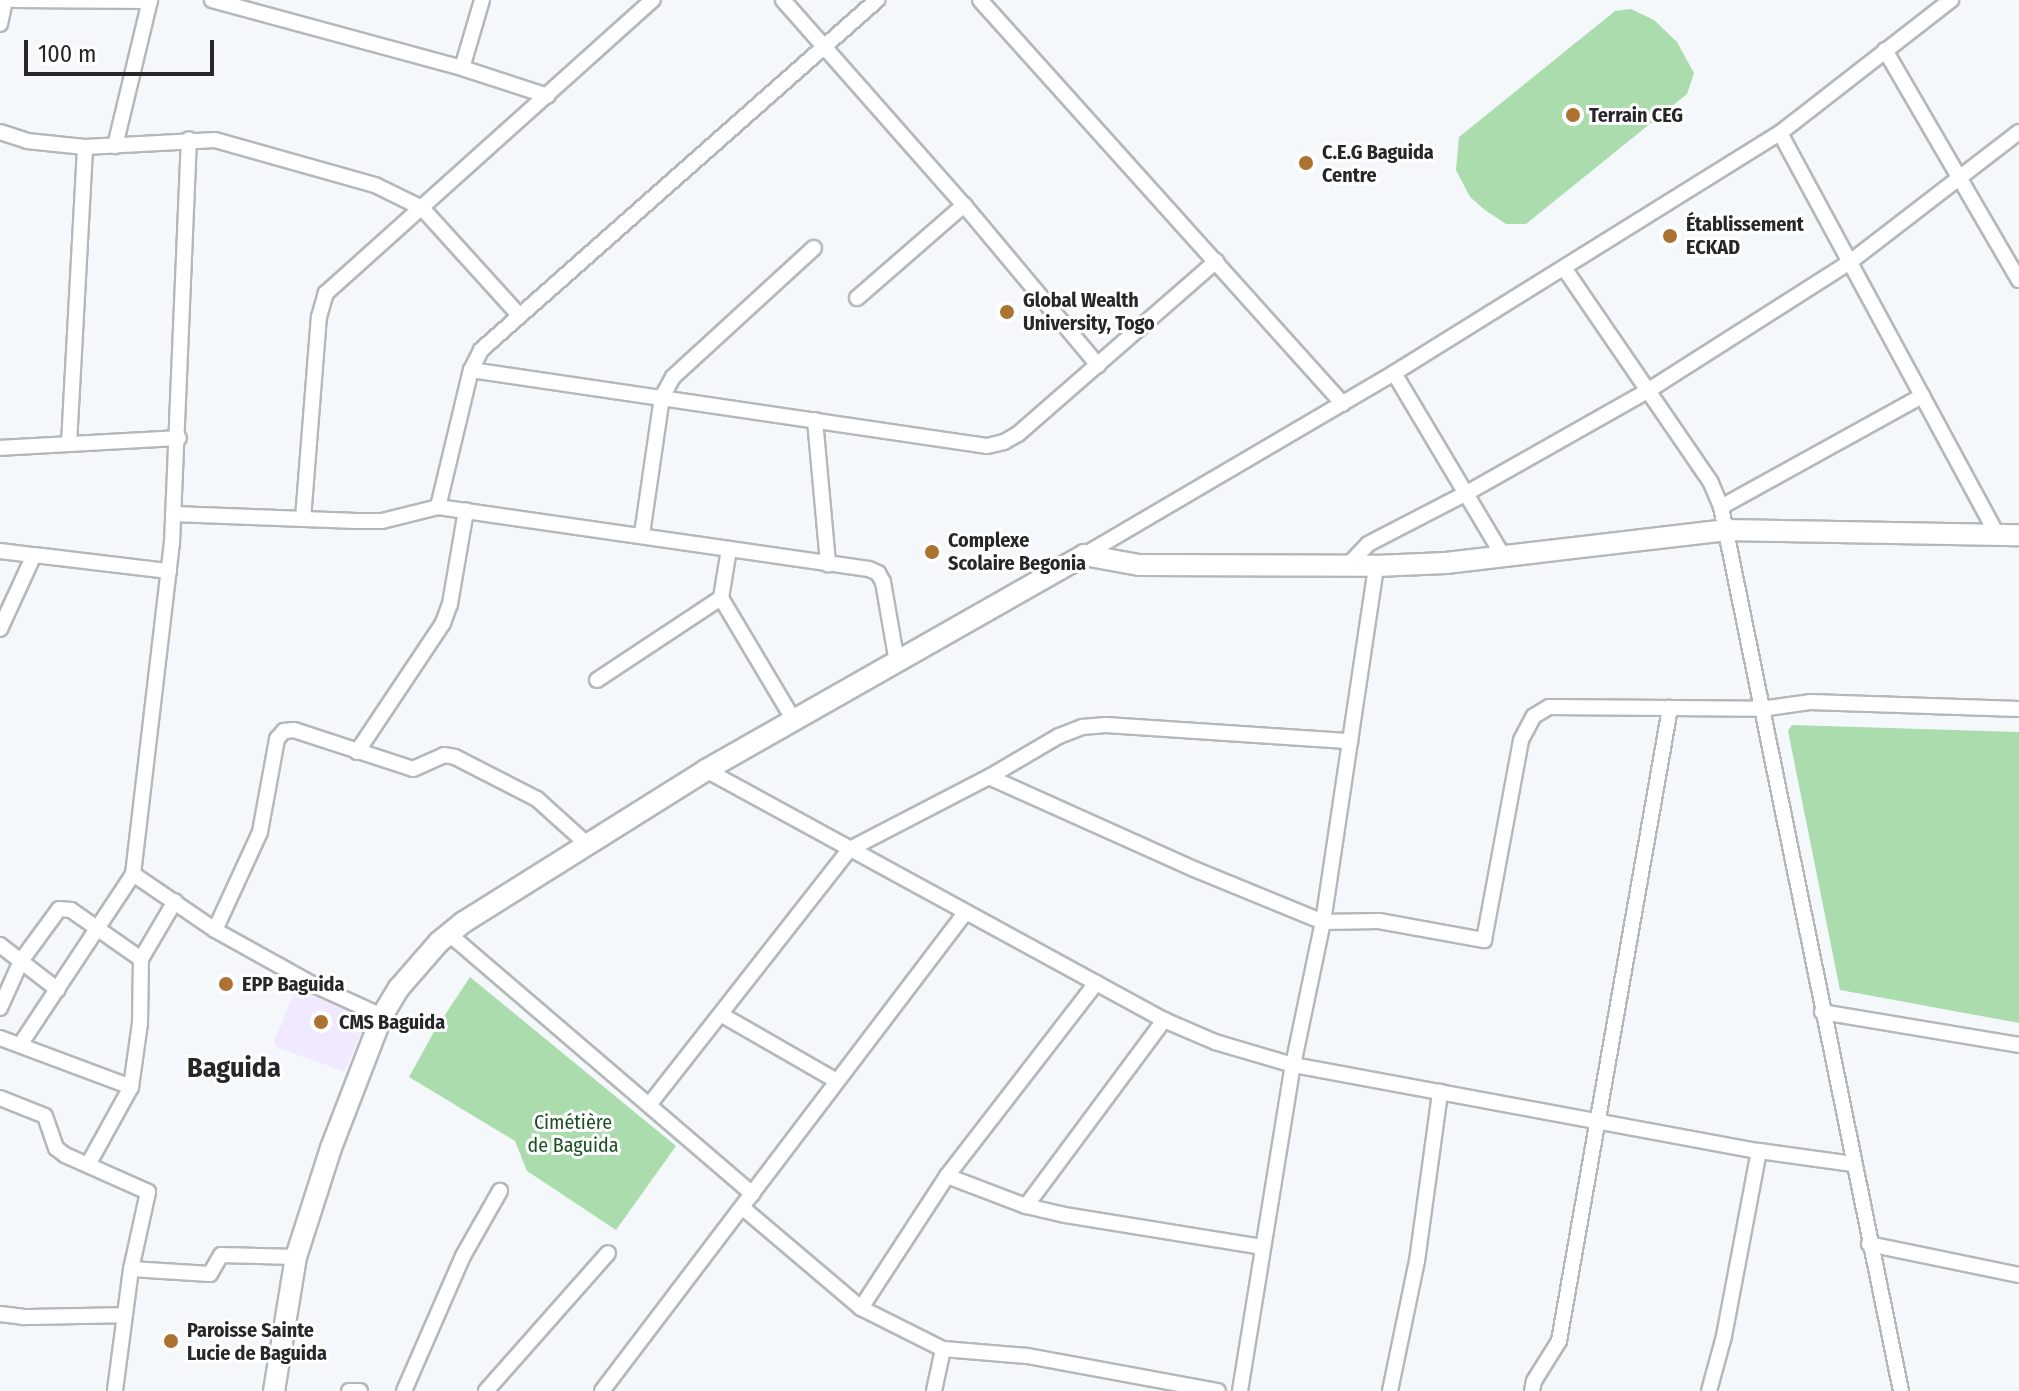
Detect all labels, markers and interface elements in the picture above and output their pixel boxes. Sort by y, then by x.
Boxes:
scale bar [28,24,218,74]
text: 100 m [38,40,96,68]
place label: Terrain CEG [1589,103,1683,127]
marker: Terrain CEG [1564,106,1582,124]
place label: C.E.G Baguida Centre [1322,140,1434,187]
marker: C.E.G Baguida Centre [1297,154,1315,172]
place label: Établissement ECKAD [1686,212,1804,259]
marker: Établissement ECKAD [1661,227,1679,245]
place label: Global Wealth University, Togo [1023,288,1155,335]
marker: Global Wealth University, Togo [998,303,1016,321]
place label: Complexe Scolaire Begonia [948,528,1086,575]
marker: Complexe Scolaire Begonia [923,543,941,561]
place label: EPP Baguida [242,972,344,996]
marker: EPP Baguida [217,975,235,993]
place label: CMS Baguida [339,1010,445,1034]
marker: CMS Baguida [310,1011,332,1033]
district label: Baguida [187,1051,281,1085]
park label: Cimétière de Baguida [527,1111,619,1158]
place label: Paroisse Sainte Lucie de Baguida [187,1318,327,1365]
marker: Paroisse Sainte Lucie de Baguida [162,1332,180,1350]

